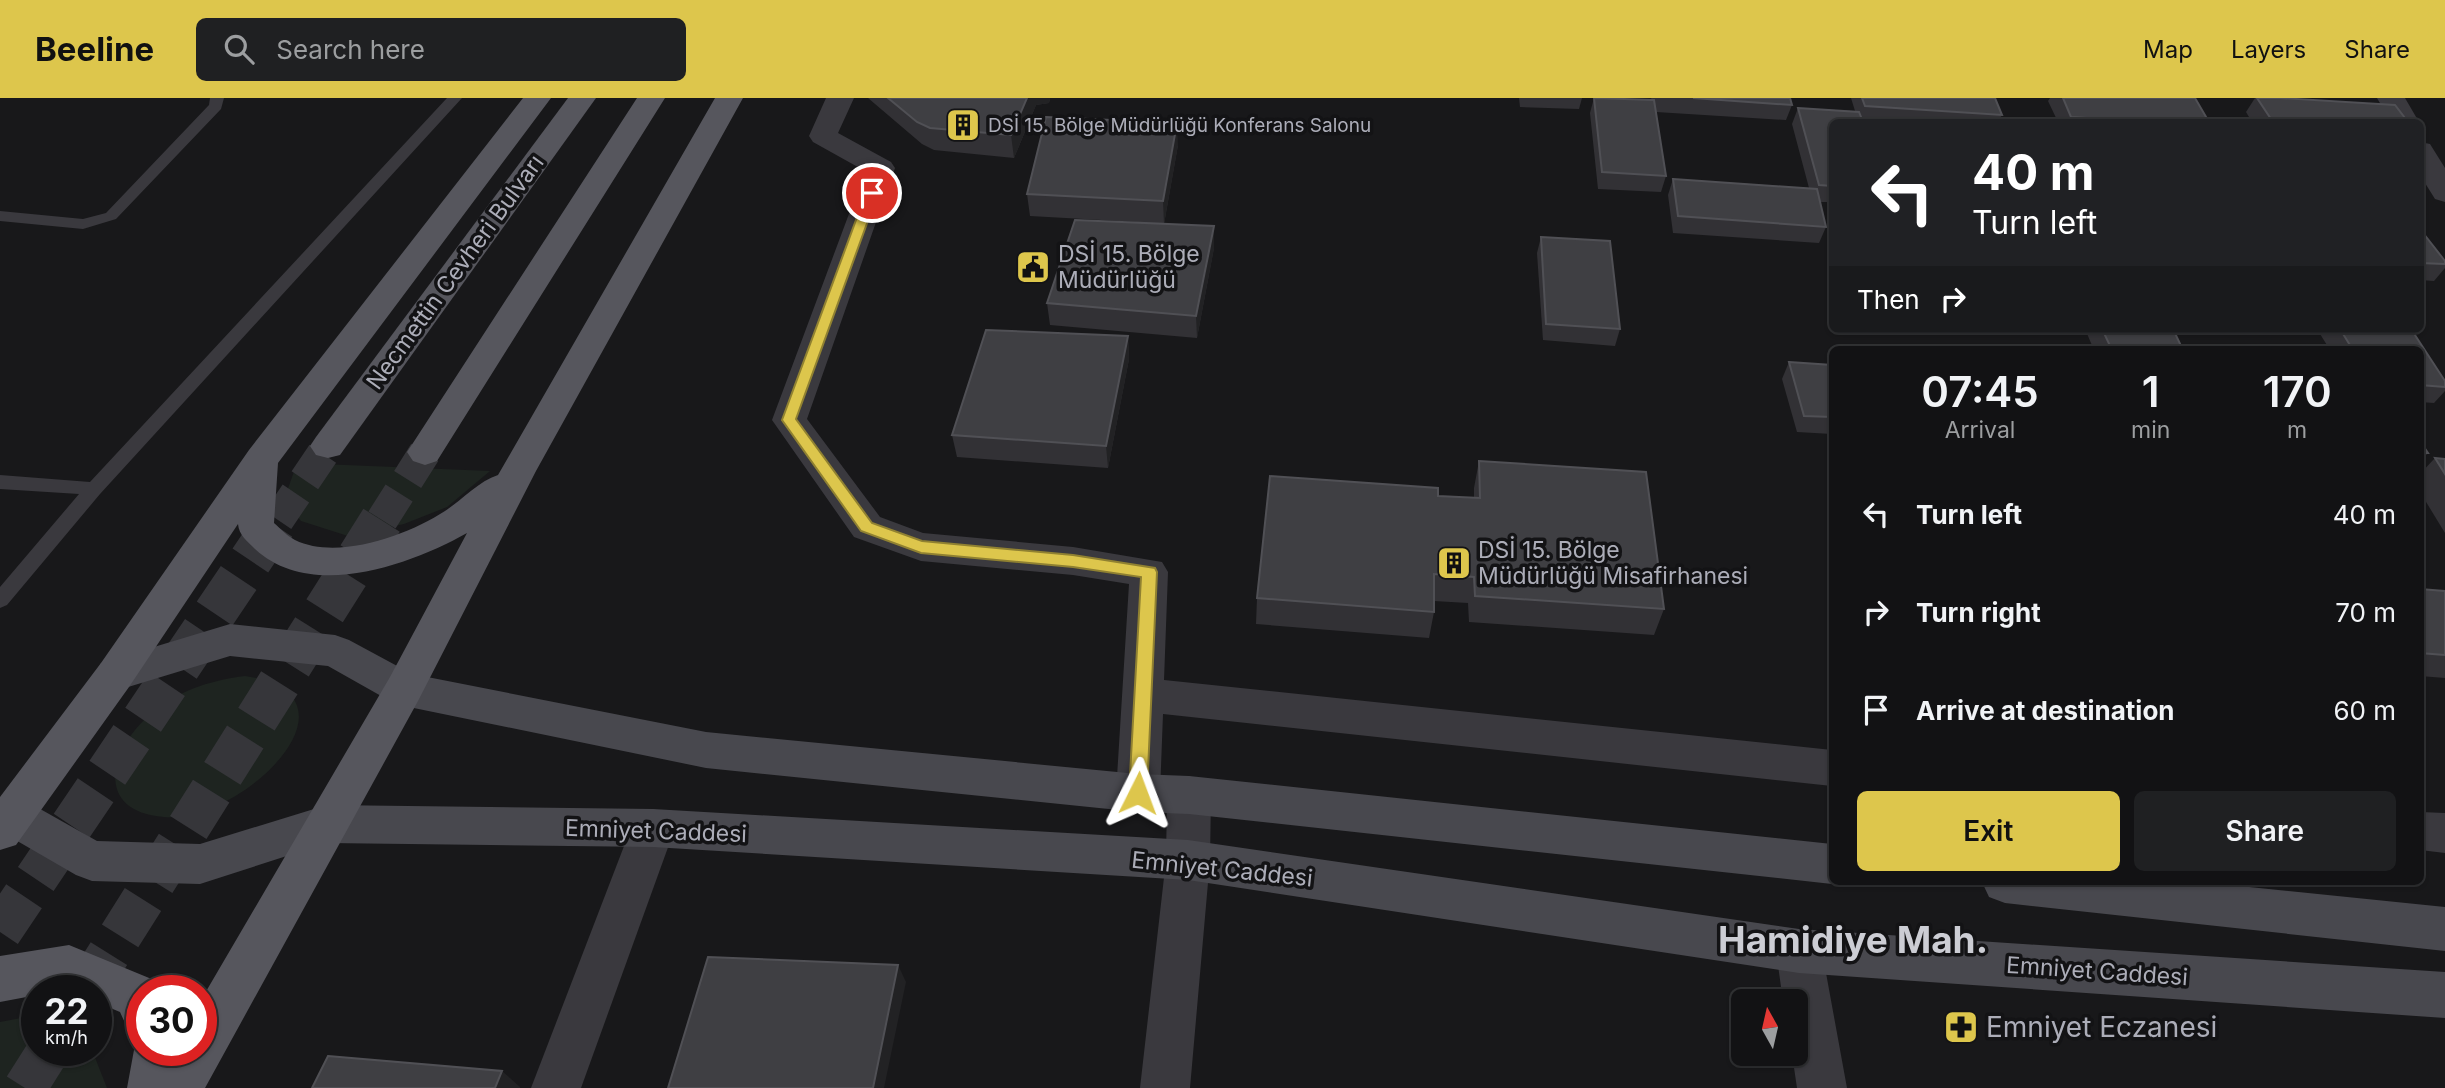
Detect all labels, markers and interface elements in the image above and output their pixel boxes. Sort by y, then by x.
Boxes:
search box [196,18,686,81]
text: Beeline [35,29,154,69]
icon: search [220,30,258,68]
text: Search here [276,34,425,65]
text: Map [2143,35,2193,64]
text: Layers [2231,35,2306,64]
text: Share [2344,35,2410,64]
building icon: DSİ 15. Bölge Müdürlüğü Konferans Salonu [944,106,982,144]
place label: DSİ 15. Bölge Müdürlüğü Konferans Salonu [988,114,1371,137]
text: 40 m [1972,143,2095,202]
icon: left [1857,147,1948,238]
street label: Necmettin Cevheri Bulvarı [360,149,550,395]
pin [842,163,902,223]
icon: arrive [853,174,891,212]
text: Turn left [1972,203,2097,242]
place label: DSİ 15. Bölge Müdürlüğü [1058,240,1200,294]
public building icon: DSİ 15. Bölge Müdürlüğü [1014,248,1052,286]
icon: right [1934,280,1972,318]
text: Then [1857,284,1920,315]
text: 07:45 [1921,366,2039,417]
text: 1 [2142,366,2160,417]
text: 170 [2263,366,2332,417]
text: Arrival [1945,416,2015,444]
text: min [2131,416,2170,444]
text: m [2287,416,2307,444]
icon: left [1857,495,1895,533]
text: Turn left [1916,499,2022,530]
text: 40 m [2333,499,2396,530]
place label: DSİ 15. Bölge Müdürlüğü Misafirhanesi [1478,536,1748,590]
building icon: DSİ 15. Bölge Müdürlüğü Misafirhanesi [1435,544,1473,582]
icon: right [1857,593,1895,631]
text: Turn right [1916,597,2041,628]
text: 70 m [2335,597,2396,628]
icon: arrive [1857,691,1895,729]
text: Arrive at destination [1916,695,2175,726]
text: 60 m [2333,695,2396,726]
position arrow [1101,756,1175,830]
button: Exit [1857,791,2120,871]
button: Share [2134,791,2396,871]
street label: Emniyet Caddesi [565,814,747,848]
street label: Emniyet Caddesi [1130,846,1314,892]
district label: Hamidiye Mah. [1718,917,1988,962]
street label: Emniyet Caddesi [2005,951,2189,991]
speed limit sign: 30 [126,975,217,1066]
north arrow [1731,989,1808,1066]
map controls [1731,989,1808,1066]
text: 22 [44,990,89,1032]
pharmacy icon: Emniyet Eczanesi [1942,1008,1980,1046]
place label: Emniyet Eczanesi [1986,1010,2217,1044]
text: km/h [45,1027,88,1048]

